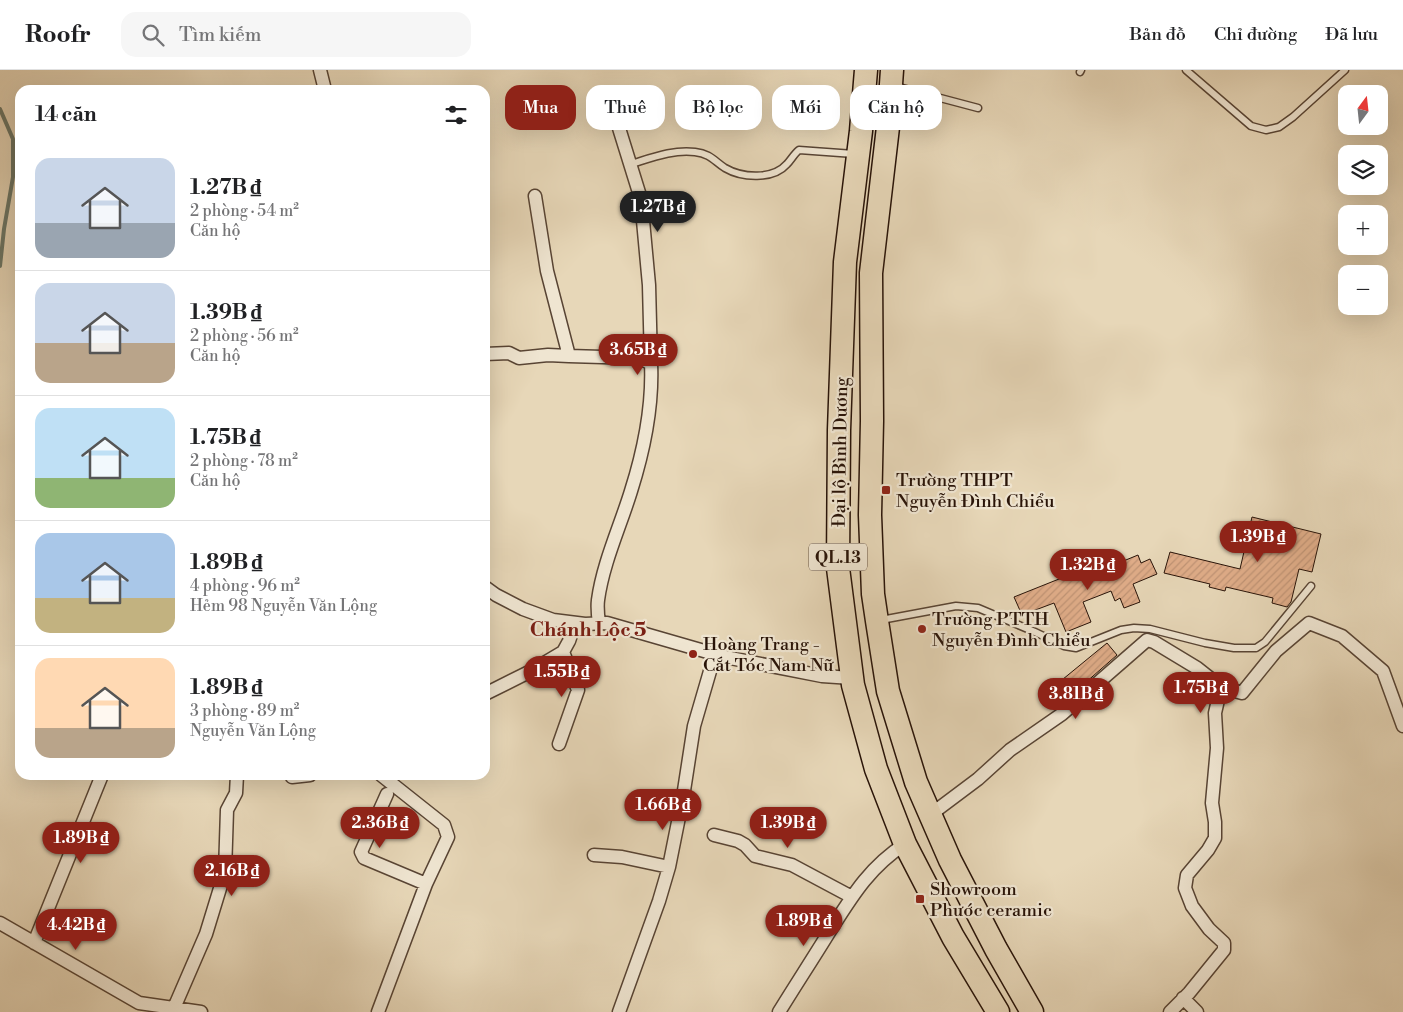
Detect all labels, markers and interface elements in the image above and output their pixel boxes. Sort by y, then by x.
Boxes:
search box [121,12,471,57]
text: Roofr [25,20,91,50]
icon: search [139,21,167,49]
text: Tìm kiếm [179,23,261,47]
text: Bản đồ [1129,23,1186,46]
text: Chỉ đường [1214,23,1297,46]
text: Đã lưu [1325,23,1378,46]
chip: Mua [505,85,576,130]
chip: Thuê [586,85,665,130]
chip: Bộ lọc [675,85,762,130]
chip: Mới [772,85,840,130]
chip: Căn hộ [850,85,942,130]
north arrow [1338,85,1388,135]
map controls [1338,85,1388,315]
icon: filters [442,101,470,129]
text: 14 căn [35,102,97,128]
button: layers [1338,145,1388,195]
text: 1.27B ₫ [190,175,261,201]
icon: home [75,178,135,238]
pin: 1.27B ₫ [612,190,704,233]
text: 1.27B ₫ [631,197,685,217]
text: 2 phòng · 54 m² [190,201,299,221]
button: + [1338,205,1388,255]
text: Căn hộ [190,221,240,241]
button: − [1338,265,1388,315]
text: 1.39B ₫ [190,300,262,326]
icon: home [75,303,135,363]
text: 2 phòng · 56 m² [190,326,299,346]
pin: 3.65B ₫ [592,334,684,376]
text: 3.65B ₫ [610,340,666,360]
text: Căn hộ [190,346,240,366]
street label: Đại lộ Bình Dương [828,376,853,527]
text: 1.75B ₫ [190,425,261,451]
icon: home [75,428,135,488]
text: 2 phòng · 78 m² [190,451,298,471]
place label: Trường THPT Nguyễn Đình Chiểu [896,469,1055,513]
text: Căn hộ [190,471,240,491]
marker: Trường THPT Nguyễn Đình Chiểu [880,484,892,496]
pin: 1.39B ₫ [1212,520,1304,563]
text: 1.39B ₫ [1231,527,1285,547]
road number: QL.13 [809,544,867,571]
pin: 1.32B ₫ [1042,548,1134,591]
text: 1.89B ₫ [190,550,263,576]
icon: home [75,553,135,613]
text: 1.32B ₫ [1061,555,1115,575]
text: 4 phòng · 96 m² [190,576,300,596]
text: Hẻm 98 Nguyễn Văn Lộng [190,596,377,616]
place label: Trường PTTH Nguyễn Đình Chiểu [932,608,1091,652]
district label: Chánh Lộc 5 [530,618,646,643]
marker: Trường PTTH Nguyễn Đình Chiểu [916,623,928,635]
place label: Hoàng Trang - Cắt Tóc Nam Nữ [703,633,834,677]
marker: Hoàng Trang - Cắt Tóc Nam Nữ [687,648,699,660]
pin: 1.55B ₫ [516,656,608,698]
text: 1.55B ₫ [535,662,589,682]
pin: 1.75B ₫ [1155,672,1247,714]
text: 1.89B ₫ [190,675,263,701]
icon: home [75,678,135,738]
pin: 3.81B ₫ [1030,678,1122,720]
text: 1.75B ₫ [1174,678,1228,698]
text: 3.81B ₫ [1049,684,1103,704]
text: 3 phòng · 89 m² [190,701,299,721]
text: Nguyễn Văn Lộng [190,721,316,741]
pin: 1.66B ₫ [617,788,709,831]
text: 1.66B ₫ [635,795,691,815]
pin: 2.36B ₫ [334,806,426,849]
pin: 1.39B ₫ [742,806,834,849]
text: 2.36B ₫ [352,813,408,833]
text: 1.39B ₫ [761,813,815,833]
pin: 1.89B ₫ [35,822,127,864]
text: 1.89B ₫ [53,828,109,848]
pin: 2.16B ₫ [186,854,278,897]
text: 2.16B ₫ [205,861,259,881]
place label: Showroom Phước ceramic [930,878,1052,922]
marker: Showroom Phước ceramic [914,893,926,905]
pin: 1.89B ₫ [758,904,850,947]
pin: 4.42B ₫ [30,908,122,951]
text: 1.89B ₫ [776,911,832,931]
text: 4.42B ₫ [47,915,105,935]

